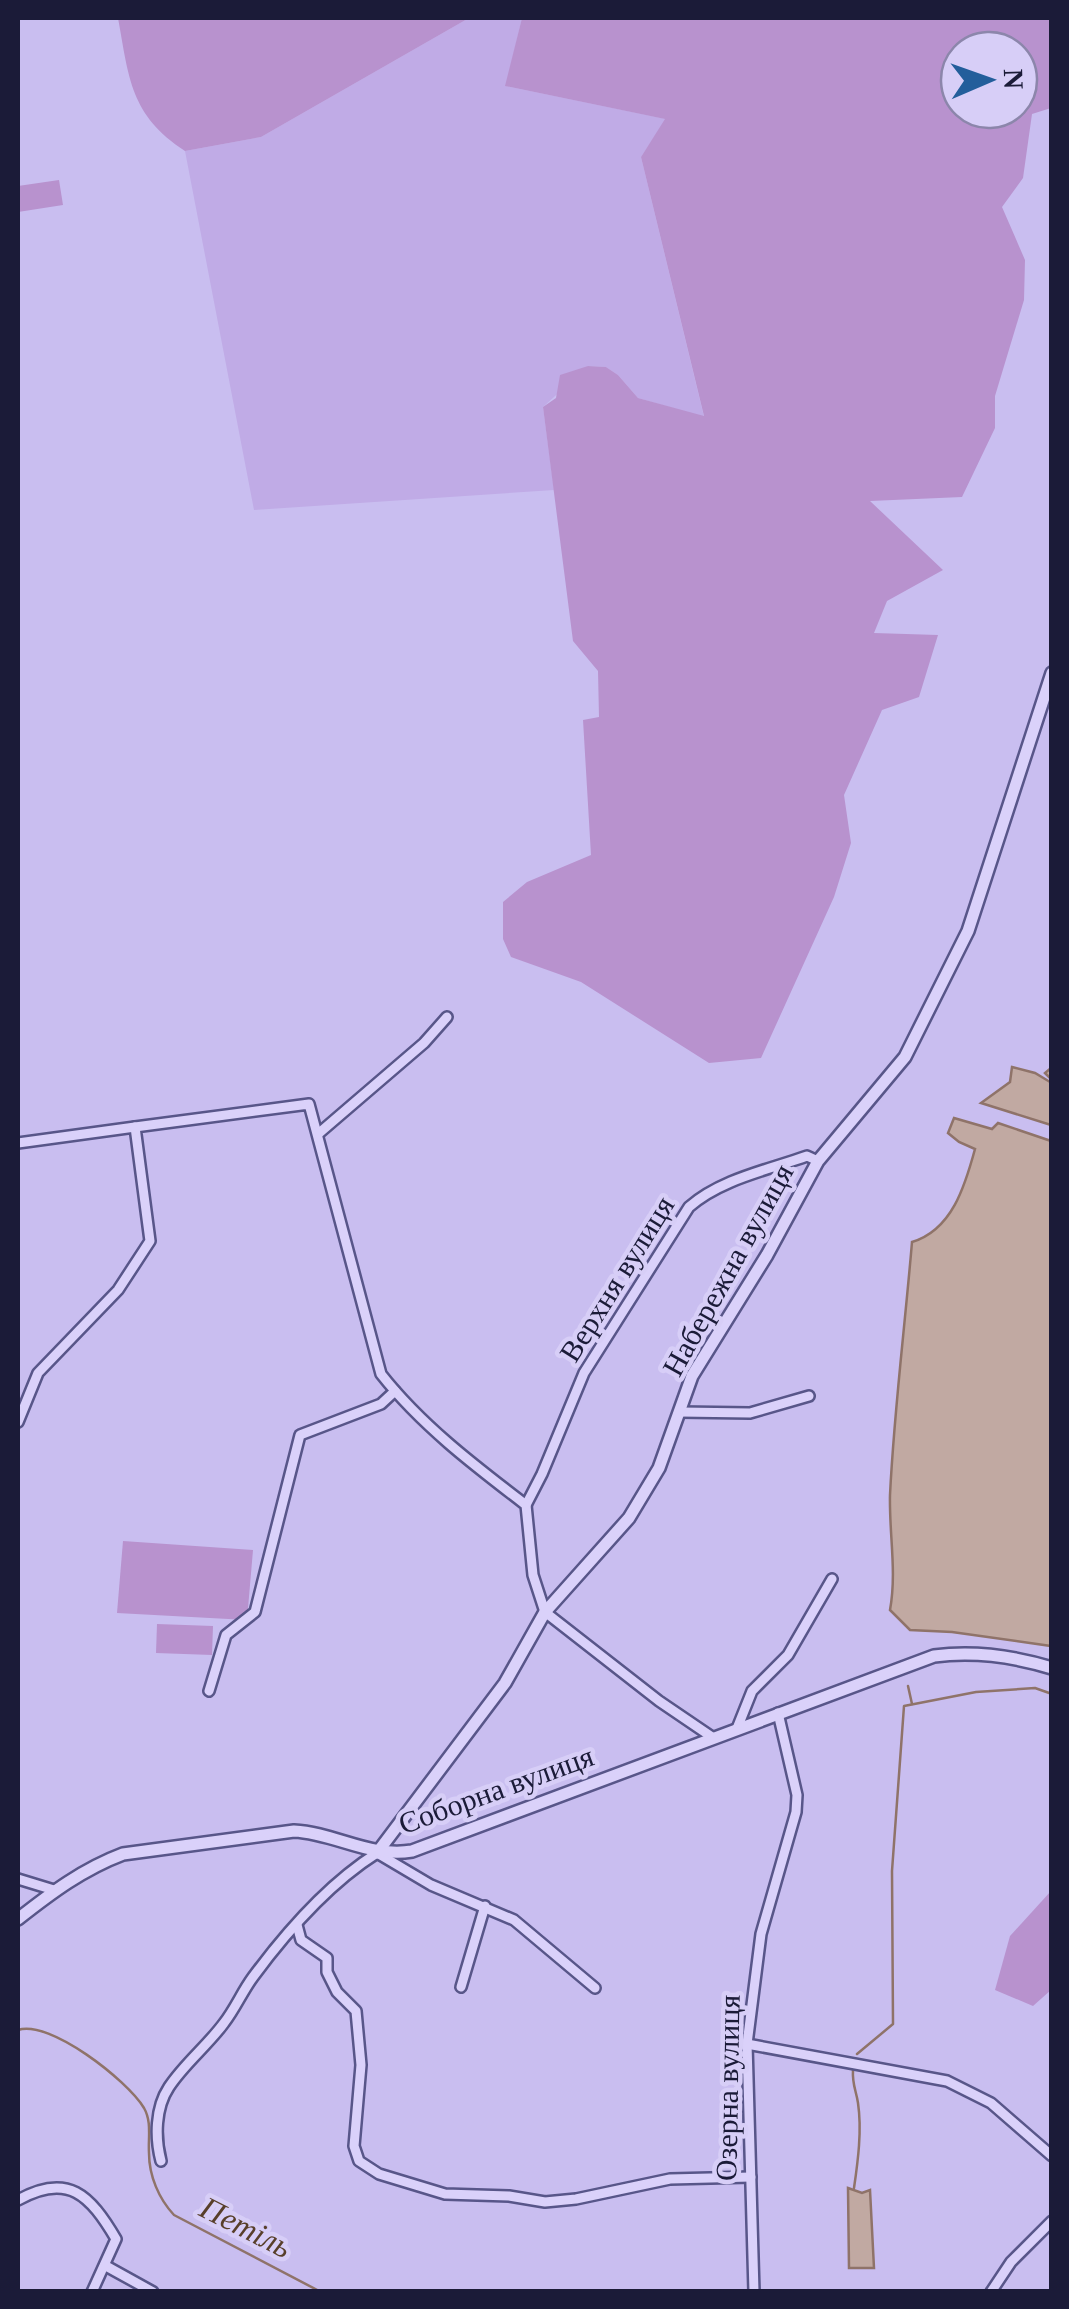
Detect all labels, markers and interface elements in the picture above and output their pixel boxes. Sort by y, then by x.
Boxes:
north arrow [939,30,1039,130]
text: N [998,68,1029,90]
street label: Набережна вулиця [656,1158,799,1381]
street label: Верхня вулиця [553,1190,681,1367]
street label: Соборна вулиця [394,1739,598,1840]
street label: Озерна вулиця [709,1994,746,2181]
water label: Петіль [194,2188,298,2265]

